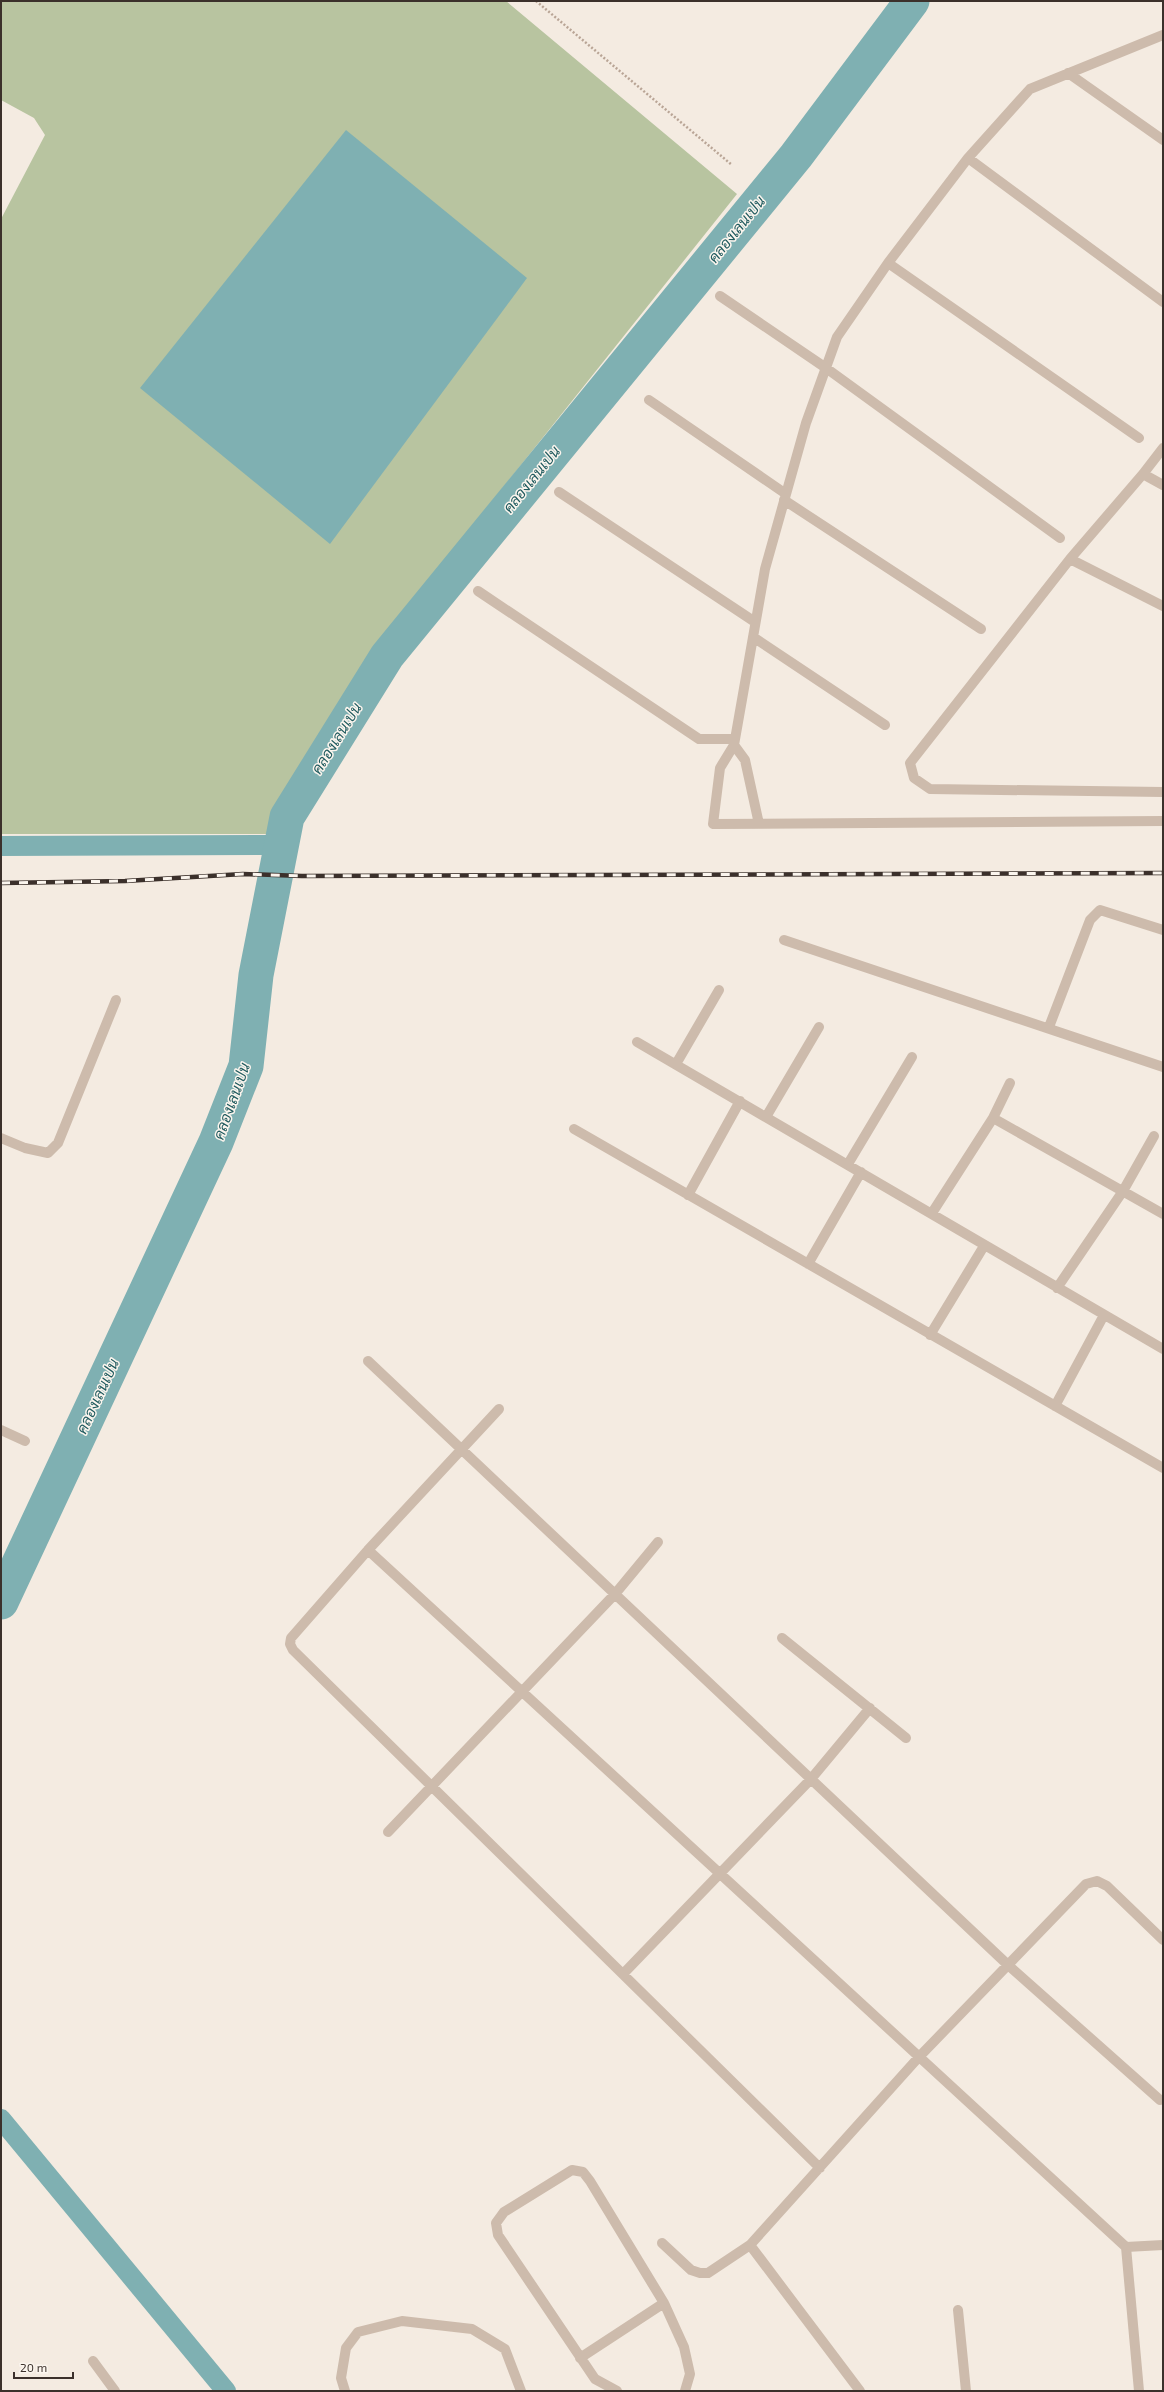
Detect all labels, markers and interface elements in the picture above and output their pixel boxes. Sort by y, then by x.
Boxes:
water label: คลองเลนเปน [704,192,769,266]
water label: คลองเลนเปน [499,442,564,516]
water label: คลองเลนเปน [307,699,365,777]
water label: คลองเลนเปน [209,1060,253,1142]
water label: คลองเลนเปน [72,1355,122,1436]
scale bar [14,2354,73,2380]
text: 20 m [20,2360,47,2374]

